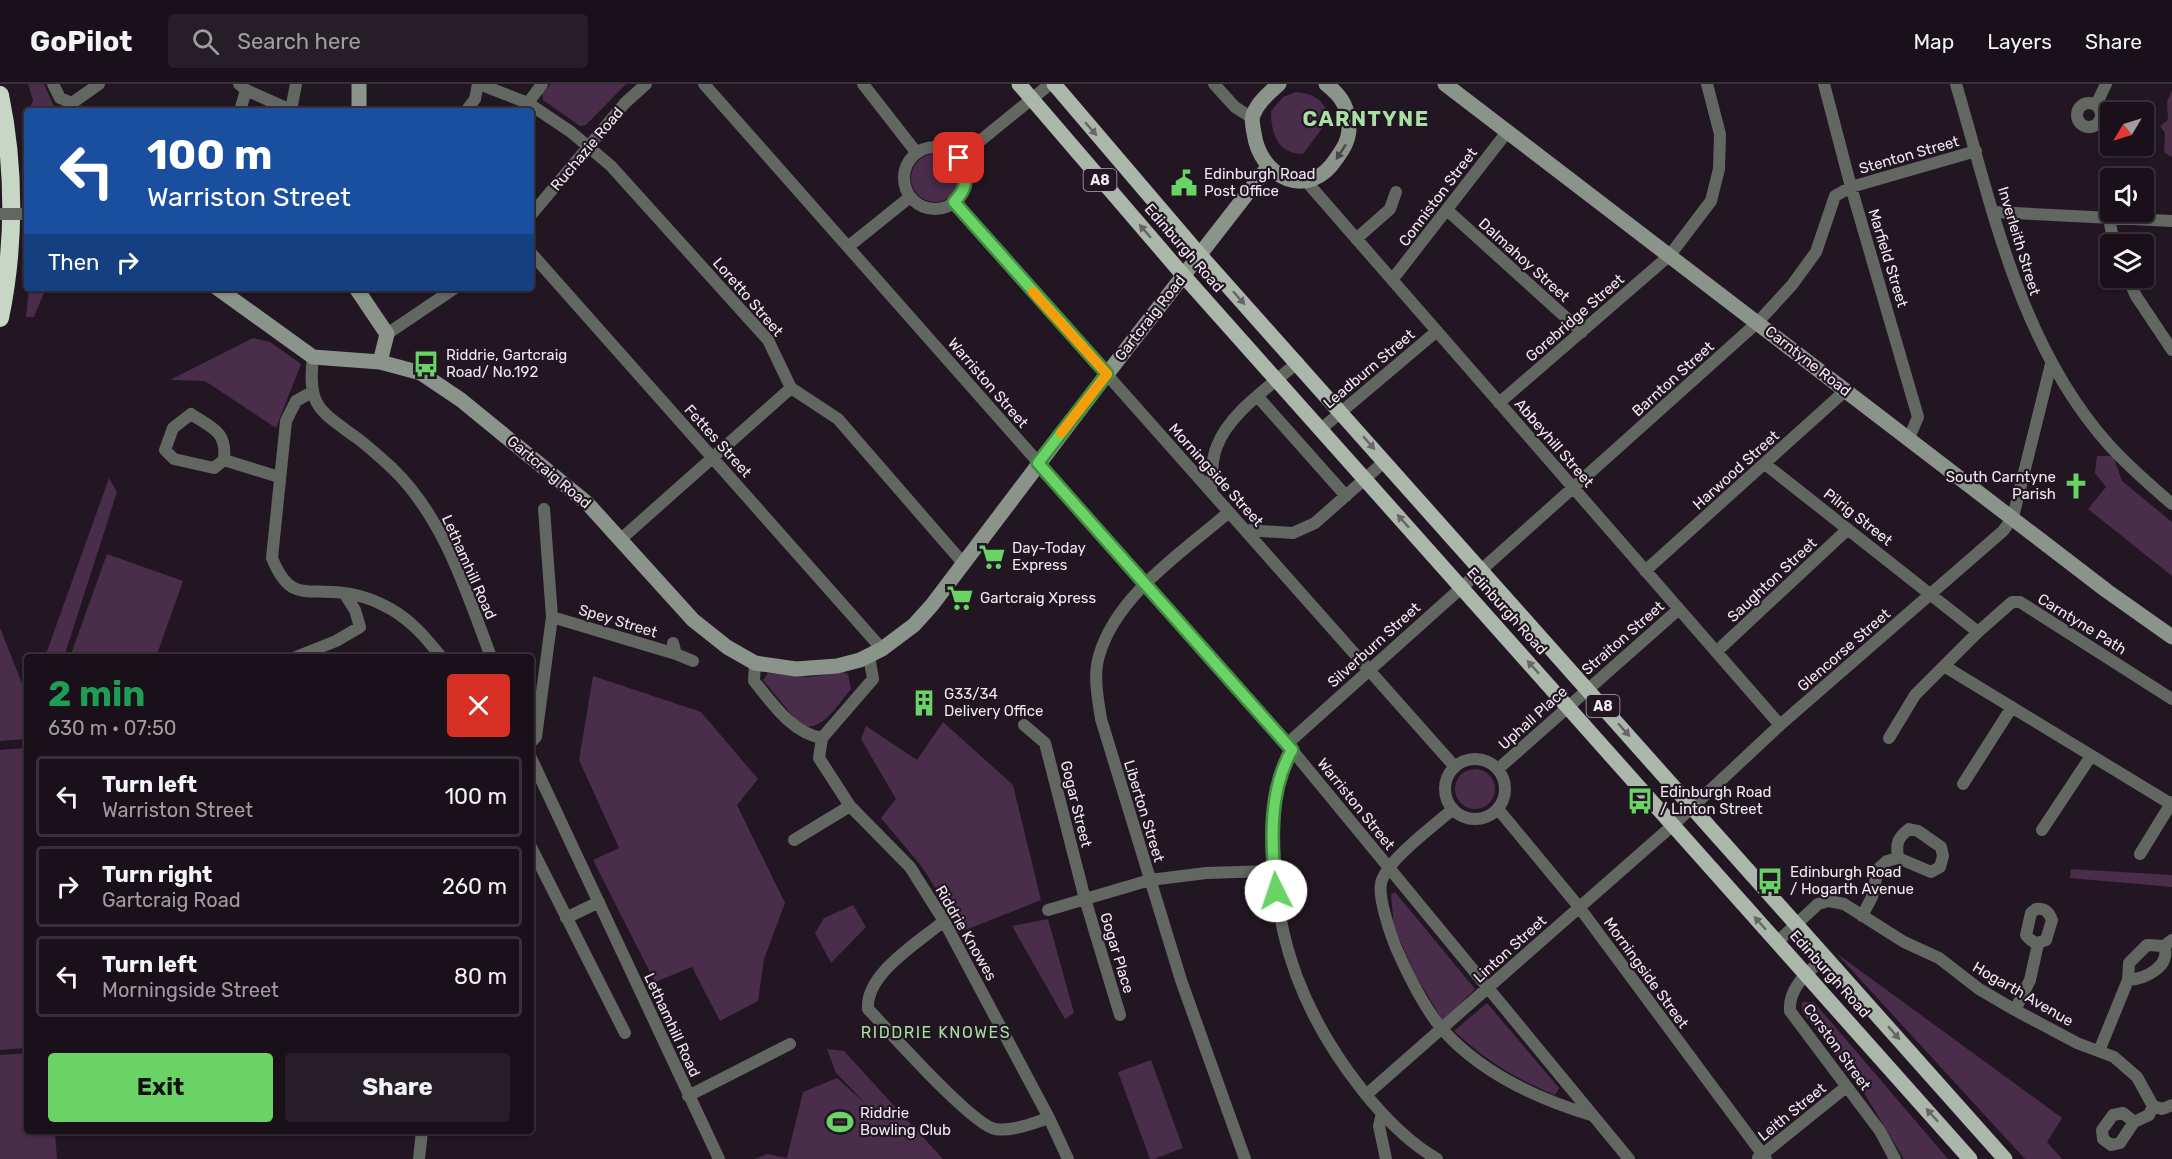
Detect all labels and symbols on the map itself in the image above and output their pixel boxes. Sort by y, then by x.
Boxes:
north arrow [2100,102,2154,156]
street label: Ruchazie Road [547,104,627,194]
district label: CARNTYNE [1302,106,1430,131]
one-way arrow [1084,121,1097,136]
pin [933,132,984,183]
street label: Stenton Street [1857,132,1961,178]
one-way arrow [1335,144,1346,161]
street label: Conniston Street [1395,144,1481,250]
place label: Edinburgh Road Post Office [1204,165,1315,200]
public building icon: Edinburgh Road Post Office [1169,168,1199,198]
road number: A8 [1084,169,1116,191]
street label: Inverleith Street [1994,184,2044,298]
street label: Edinburgh Road [1141,200,1227,296]
street label: Marfield Street [1864,207,1912,310]
street label: Dalmahoy Street [1475,214,1573,306]
one-way arrow [1139,224,1152,239]
street label: Loretto Street [709,254,787,340]
street label: Gorebridge Street [1522,270,1628,366]
street label: Gartcraig Road [1111,271,1189,365]
one-way arrow [1232,290,1245,305]
street label: Carntyne Road [1762,322,1854,400]
street label: Leadburn Street [1320,325,1418,412]
street label: Warriston Street [944,334,1032,432]
street label: Barnton Street [1628,338,1718,420]
place label: Riddrie, Gartcraig Road/ No.192 [446,346,567,381]
bus stop icon: Riddrie, Gartcraig Road/ No.192 [411,349,441,379]
street label: Abbeyhill Street [1511,395,1597,491]
street label: Fettes Street [681,401,755,481]
street label: Morningside Street [1165,420,1267,530]
street label: Harwood Street [1689,427,1783,513]
street label: Gartcraig Road [503,432,595,512]
one-way arrow [1362,435,1375,450]
place label: South Carntyne Parish [1946,468,2056,503]
church icon: South Carntyne Parish [2061,471,2091,501]
street label: Pilrig Street [1820,485,1896,549]
street label: Lethamhill Road [438,512,500,622]
one-way arrow [1397,514,1410,529]
street label: Saughton Street [1724,534,1820,626]
place label: Day-Today Express [1012,539,1086,574]
supermarket icon: Day-Today Express [977,542,1007,572]
street label: Edinburgh Road [1463,564,1551,658]
supermarket icon: Gartcraig Xpress [945,583,975,613]
place label: Gartcraig Xpress [980,589,1096,607]
street label: Carntyne Path [2034,590,2130,658]
street label: Straiton Street [1578,597,1668,679]
street label: Silverburn Street [1324,599,1424,691]
street label: Spey Street [576,601,660,642]
street label: Glencorse Street [1794,605,1894,695]
one-way arrow [1527,660,1540,675]
street label: Uphall Place [1495,683,1571,753]
place label: G33/34 Delivery Office [944,685,1043,720]
building icon: G33/34 Delivery Office [909,688,939,718]
road number: A8 [1586,695,1620,717]
one-way arrow [1617,723,1631,737]
street label: Warriston Street [1313,754,1399,854]
street label: Liberton Street [1120,758,1168,864]
street label: Gogar Street [1057,759,1095,849]
place label: Edinburgh Road / Linton Street [1660,783,1771,818]
bus stop icon: Edinburgh Road / Linton Street [1625,786,1655,816]
position arrow [1244,859,1308,923]
place label: Edinburgh Road / Hogarth Avenue [1790,863,1914,898]
bus stop icon: Edinburgh Road / Hogarth Avenue [1755,866,1785,896]
street label: Riddrie Knowes [931,882,1001,984]
street label: Gogar Place [1096,911,1138,995]
street label: Linton Street [1470,912,1550,986]
street label: Morningside Street [1600,914,1692,1032]
one-way arrow [1753,915,1767,930]
street label: Edinburgh Road [1786,927,1874,1021]
street label: Hogarth Avenue [1970,958,2076,1030]
street label: Lethamhill Road [640,970,704,1080]
street label: Corston Street [1800,1000,1874,1094]
district label: RIDDRIE KNOWES [861,1023,1011,1042]
one-way arrow [1887,1025,1900,1040]
street label: Leith Street [1754,1079,1830,1145]
place label: Riddrie Bowling Club [860,1104,951,1139]
sports icon: Riddrie Bowling Club [825,1107,855,1137]
one-way arrow [1926,1108,1939,1123]

